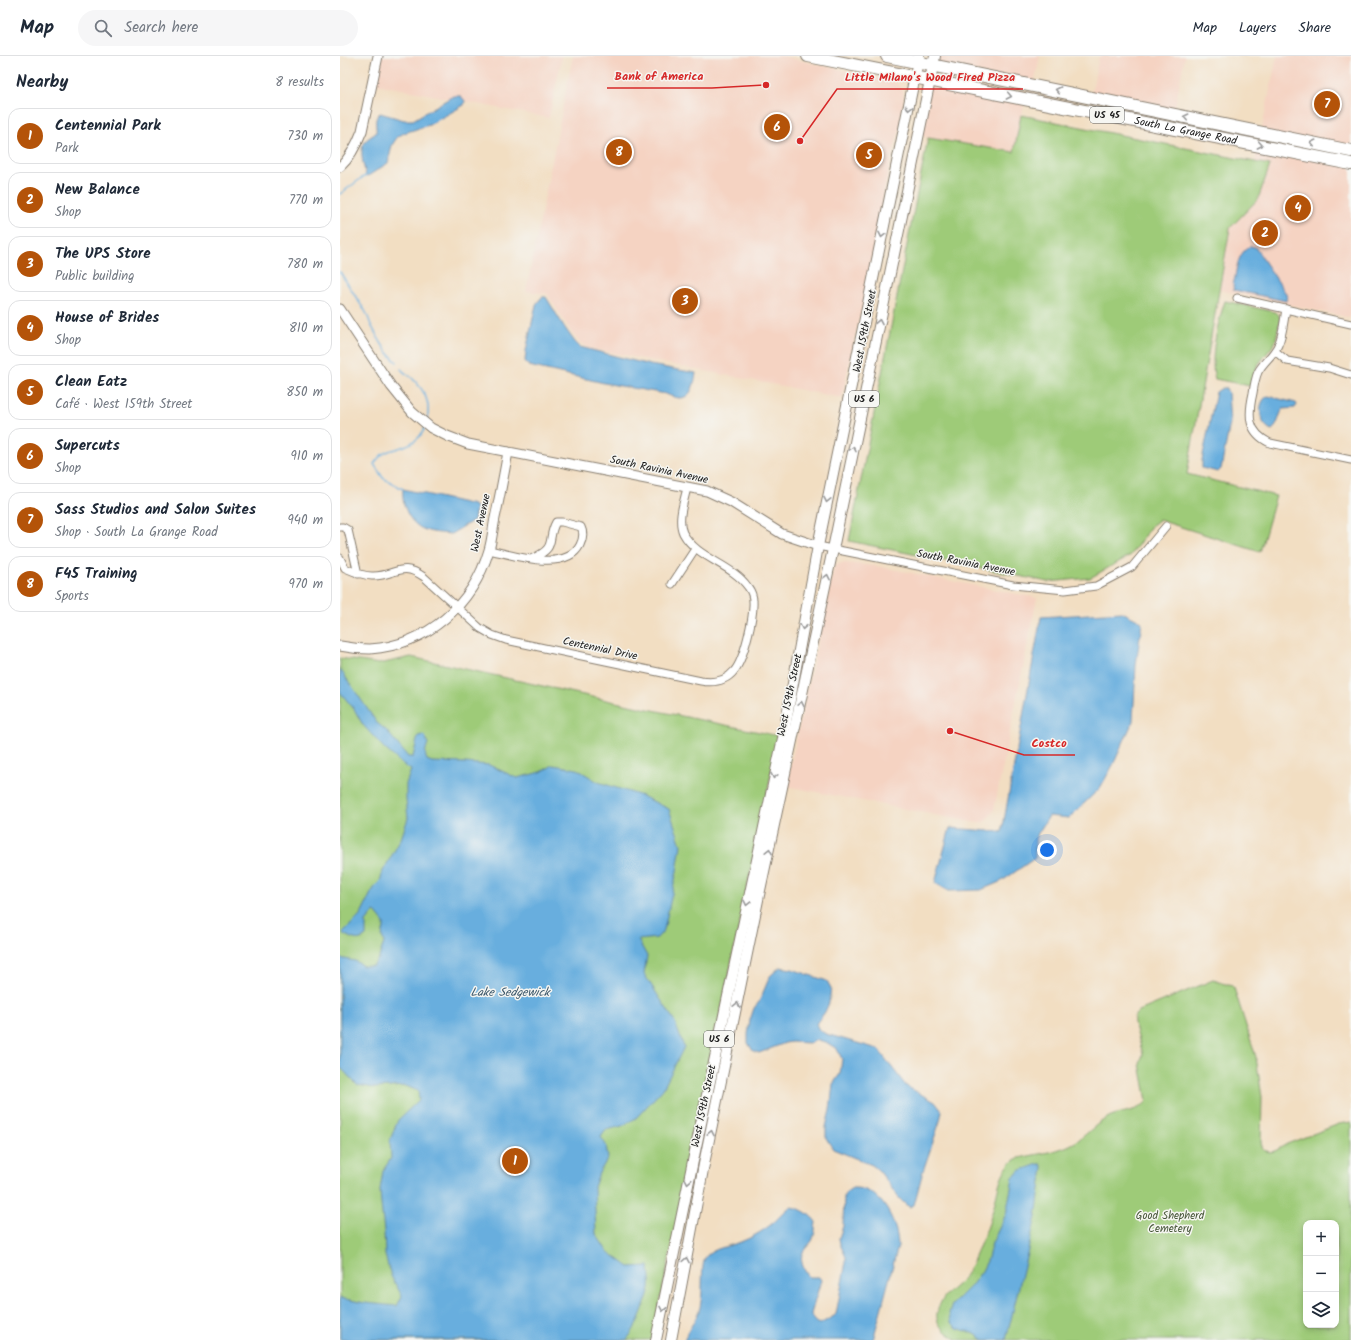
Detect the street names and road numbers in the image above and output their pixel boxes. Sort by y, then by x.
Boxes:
road number: US 45 [1090,107,1124,123]
street label: South La Grange Road [1133,112,1239,150]
street label: West 159th Street [848,287,882,374]
road number: US 6 [849,391,879,407]
street label: South Ravinia Avenue [608,451,710,489]
street label: West Avenue [466,492,496,554]
street label: South Ravinia Avenue [915,545,1017,581]
street label: Centennial Drive [561,632,639,666]
street label: West 159th Street [772,651,808,738]
road number: US 6 [704,1031,734,1047]
street label: West 159th Street [686,1062,722,1149]

